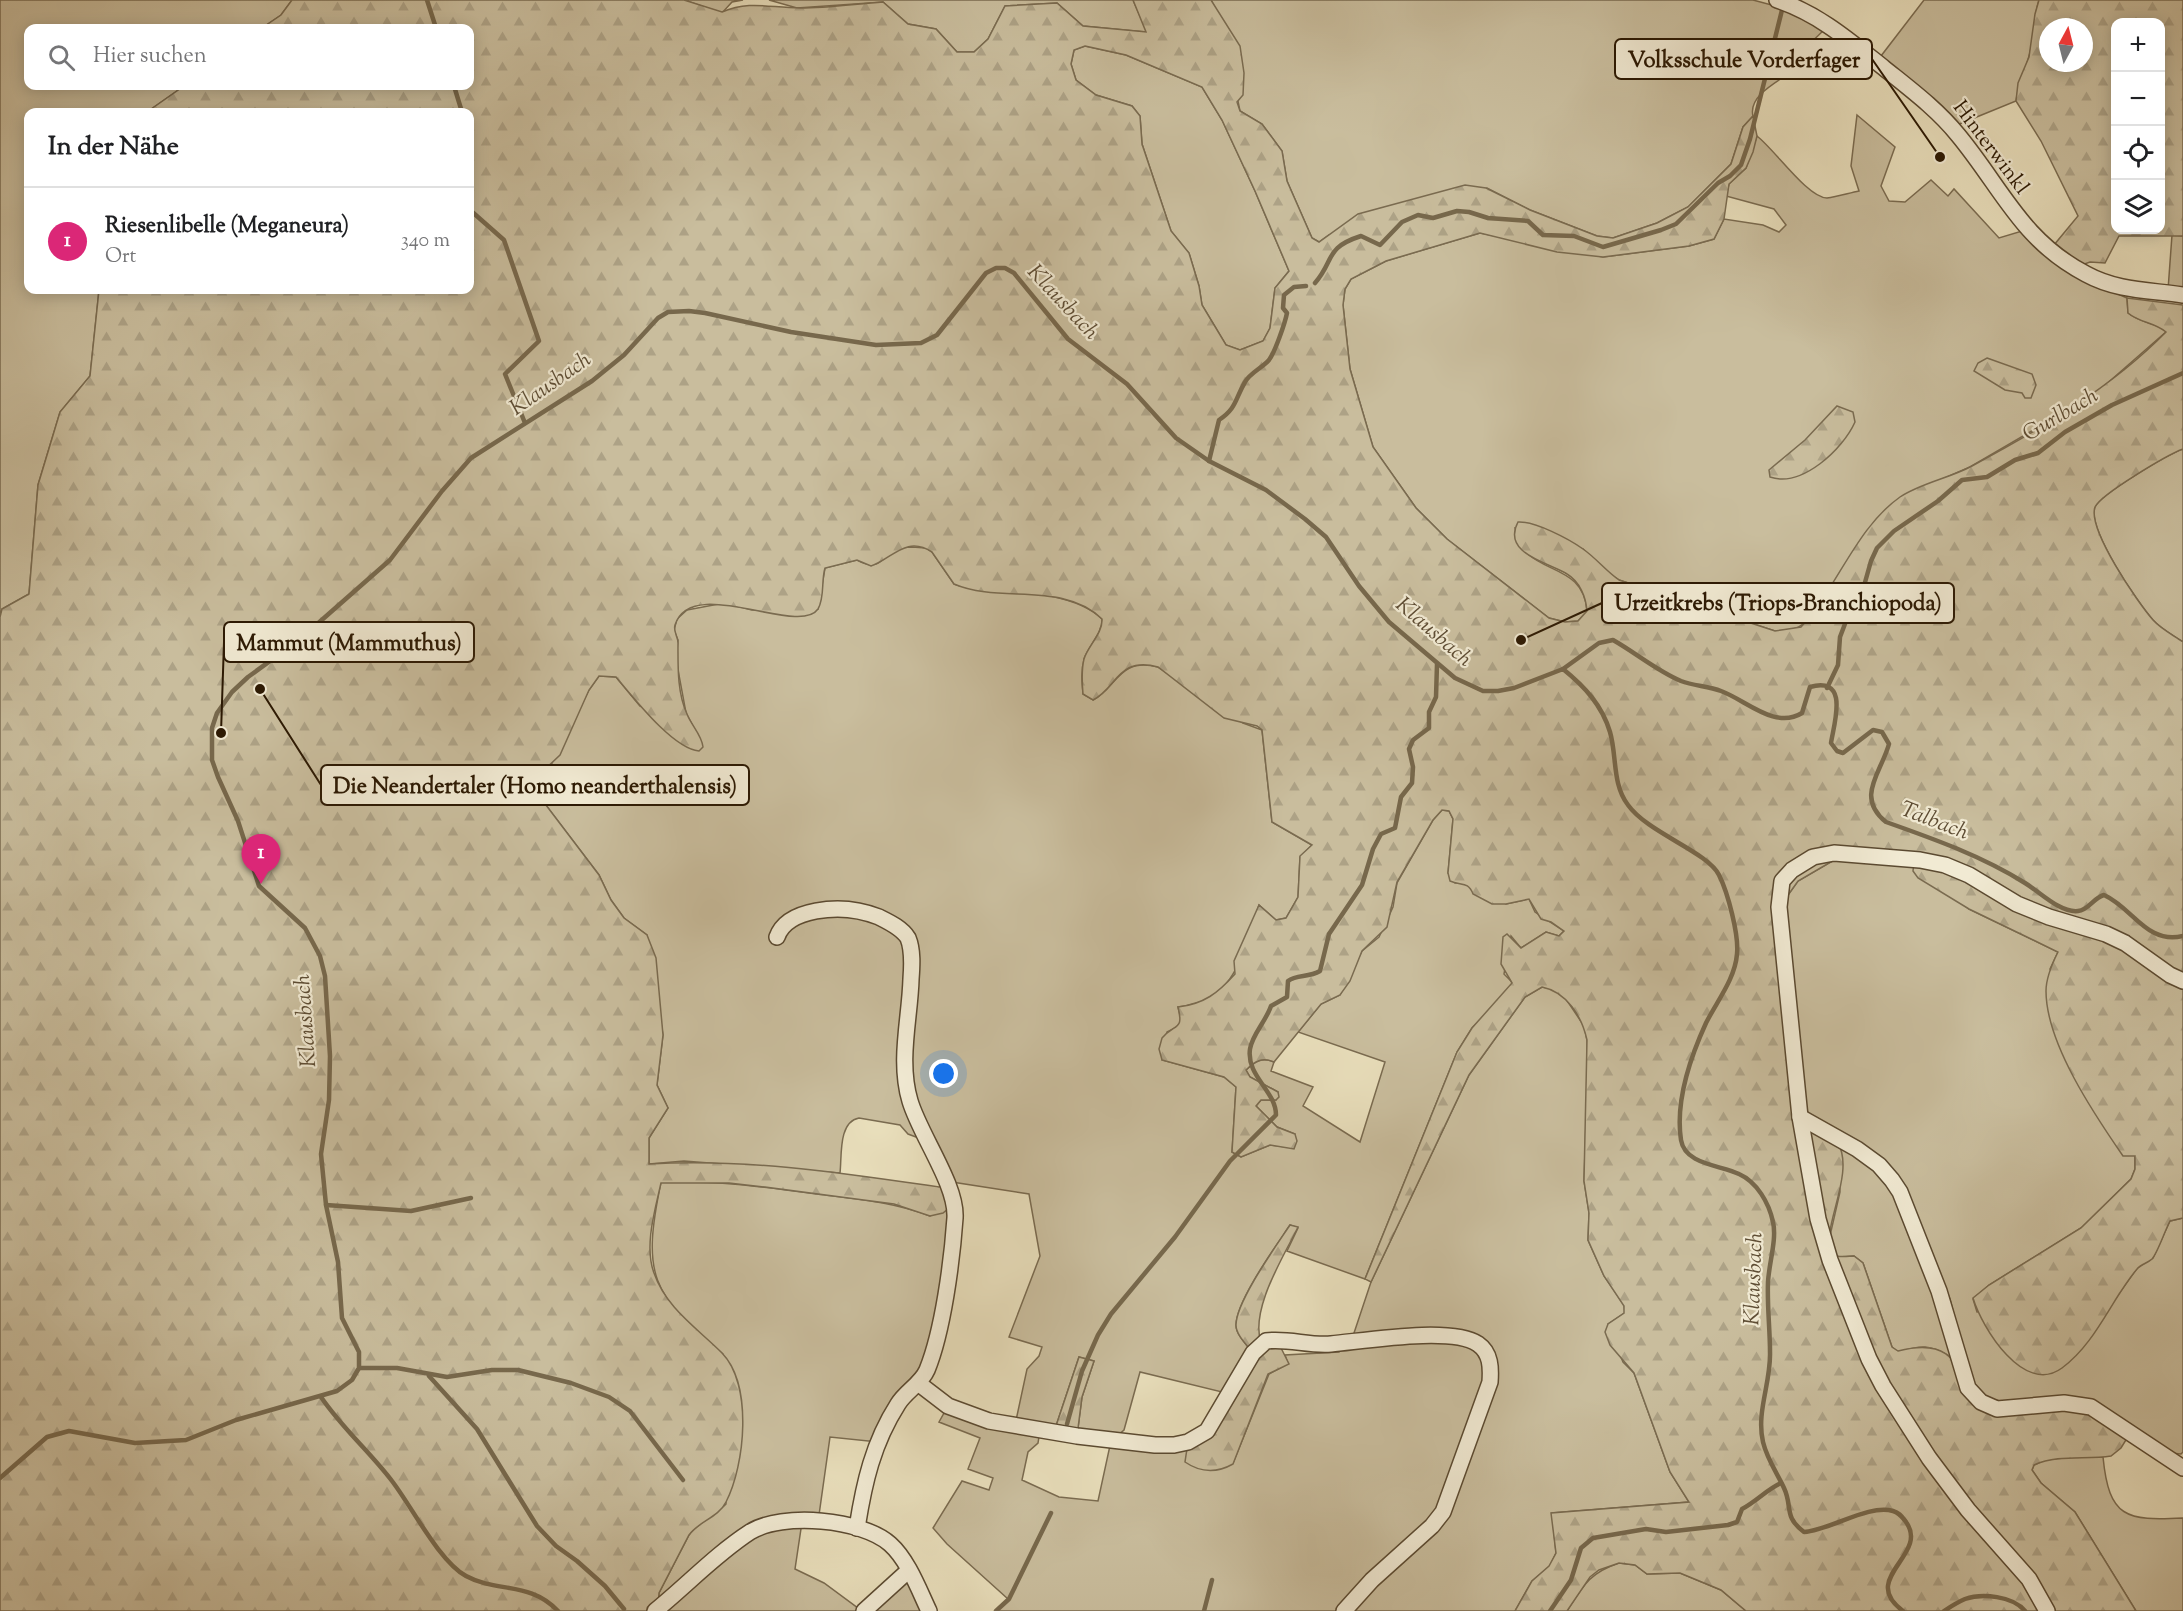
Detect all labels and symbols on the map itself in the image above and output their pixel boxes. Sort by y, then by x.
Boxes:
north arrow [2039,18,2093,72]
callout: Volksschule Vorderfager [1615,39,1872,79]
text: Volksschule Vorderfager [1628,46,1861,78]
street label: Hinterwinkl [1945,95,2035,201]
water label: Klausbach [1019,258,1106,348]
water label: Klausbach [504,345,599,425]
water label: Gurlbach [2017,381,2105,451]
callout: Urzeitkrebs (Triops-Branchiopoda) [1602,583,1954,623]
text: Urzeitkrebs (Triops-Branchiopoda) [1614,589,1942,621]
water label: Klausbach [1387,590,1479,676]
callout: Mammut (Mammuthus) [224,622,474,662]
text: Mammut (Mammuthus) [236,629,462,661]
callout: Die Neandertaler (Homo neanderthalensis) [321,765,749,805]
text: Die Neandertaler (Homo neanderthalensis) [333,772,737,804]
water label: Talbach [1895,794,1973,850]
pin: 1 [242,834,280,884]
water label: Klausbach [288,973,326,1069]
your location [929,1059,958,1088]
water label: Klausbach [1737,1232,1773,1326]

